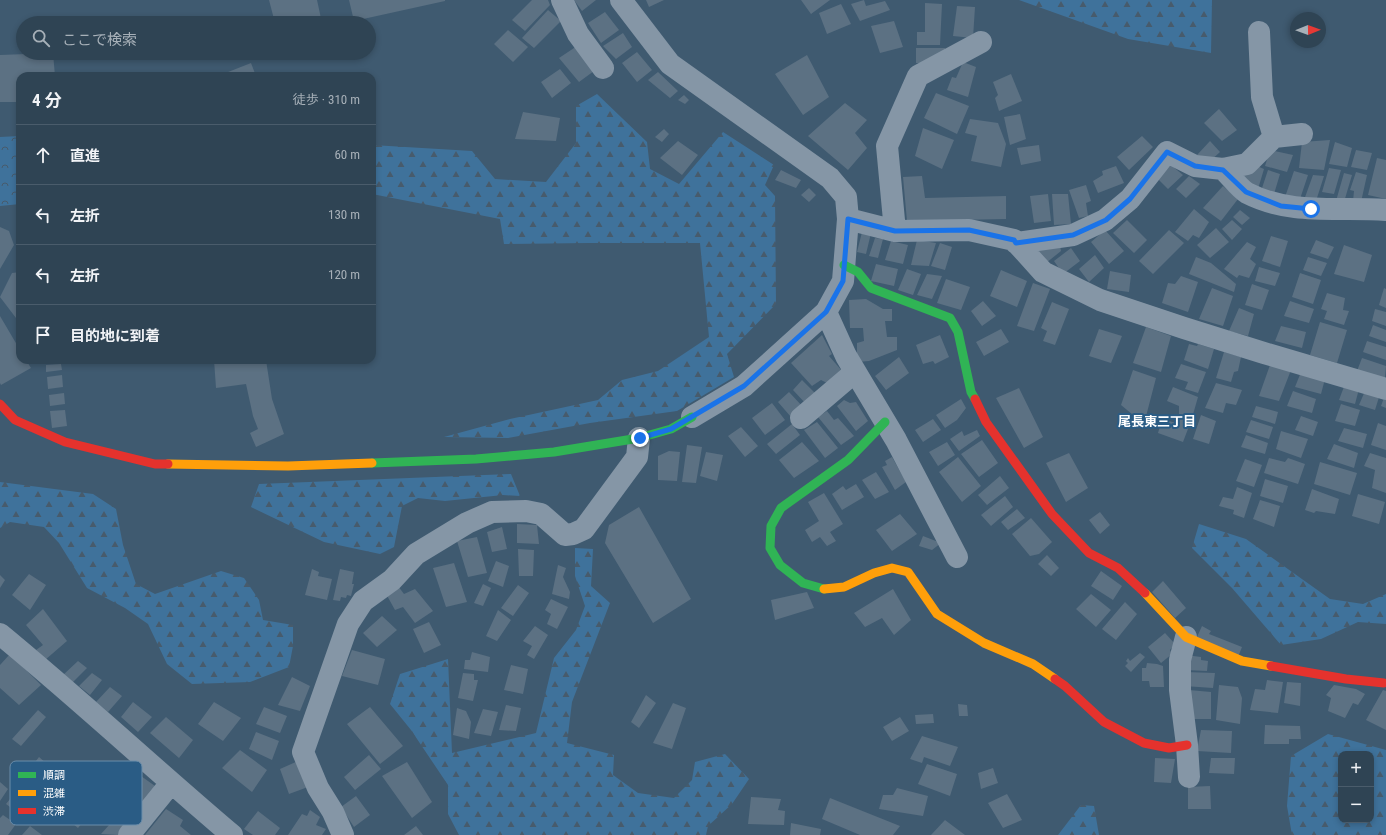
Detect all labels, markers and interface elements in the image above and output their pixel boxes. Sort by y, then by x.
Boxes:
north arrow [1290,12,1326,48]
search box [16,16,376,60]
icon: search [30,27,52,49]
text: ここで検索 [62,31,137,49]
text: 4 分 [32,90,62,110]
text: 徒歩 · 310 m [293,92,360,107]
icon: ahead [32,144,54,166]
text: 直進 [70,147,100,165]
text: 60 m [334,147,360,162]
route start [1302,200,1320,218]
icon: left [32,204,54,226]
text: 左折 [70,207,100,225]
text: 130 m [328,207,360,222]
icon: left [32,264,54,286]
text: 左折 [70,267,100,285]
text: 120 m [328,267,360,282]
icon: arrive [32,324,54,346]
text: 目的地に到着 [70,327,160,345]
district label: 尾長東三丁目 [1118,414,1196,429]
route end [631,429,649,447]
map controls [1338,751,1374,823]
button: + [1338,751,1374,787]
legend [10,761,142,825]
text: 順調 [43,769,65,782]
text: 混雑 [43,787,65,800]
button: − [1338,787,1374,823]
text: 渋滞 [43,805,65,818]

